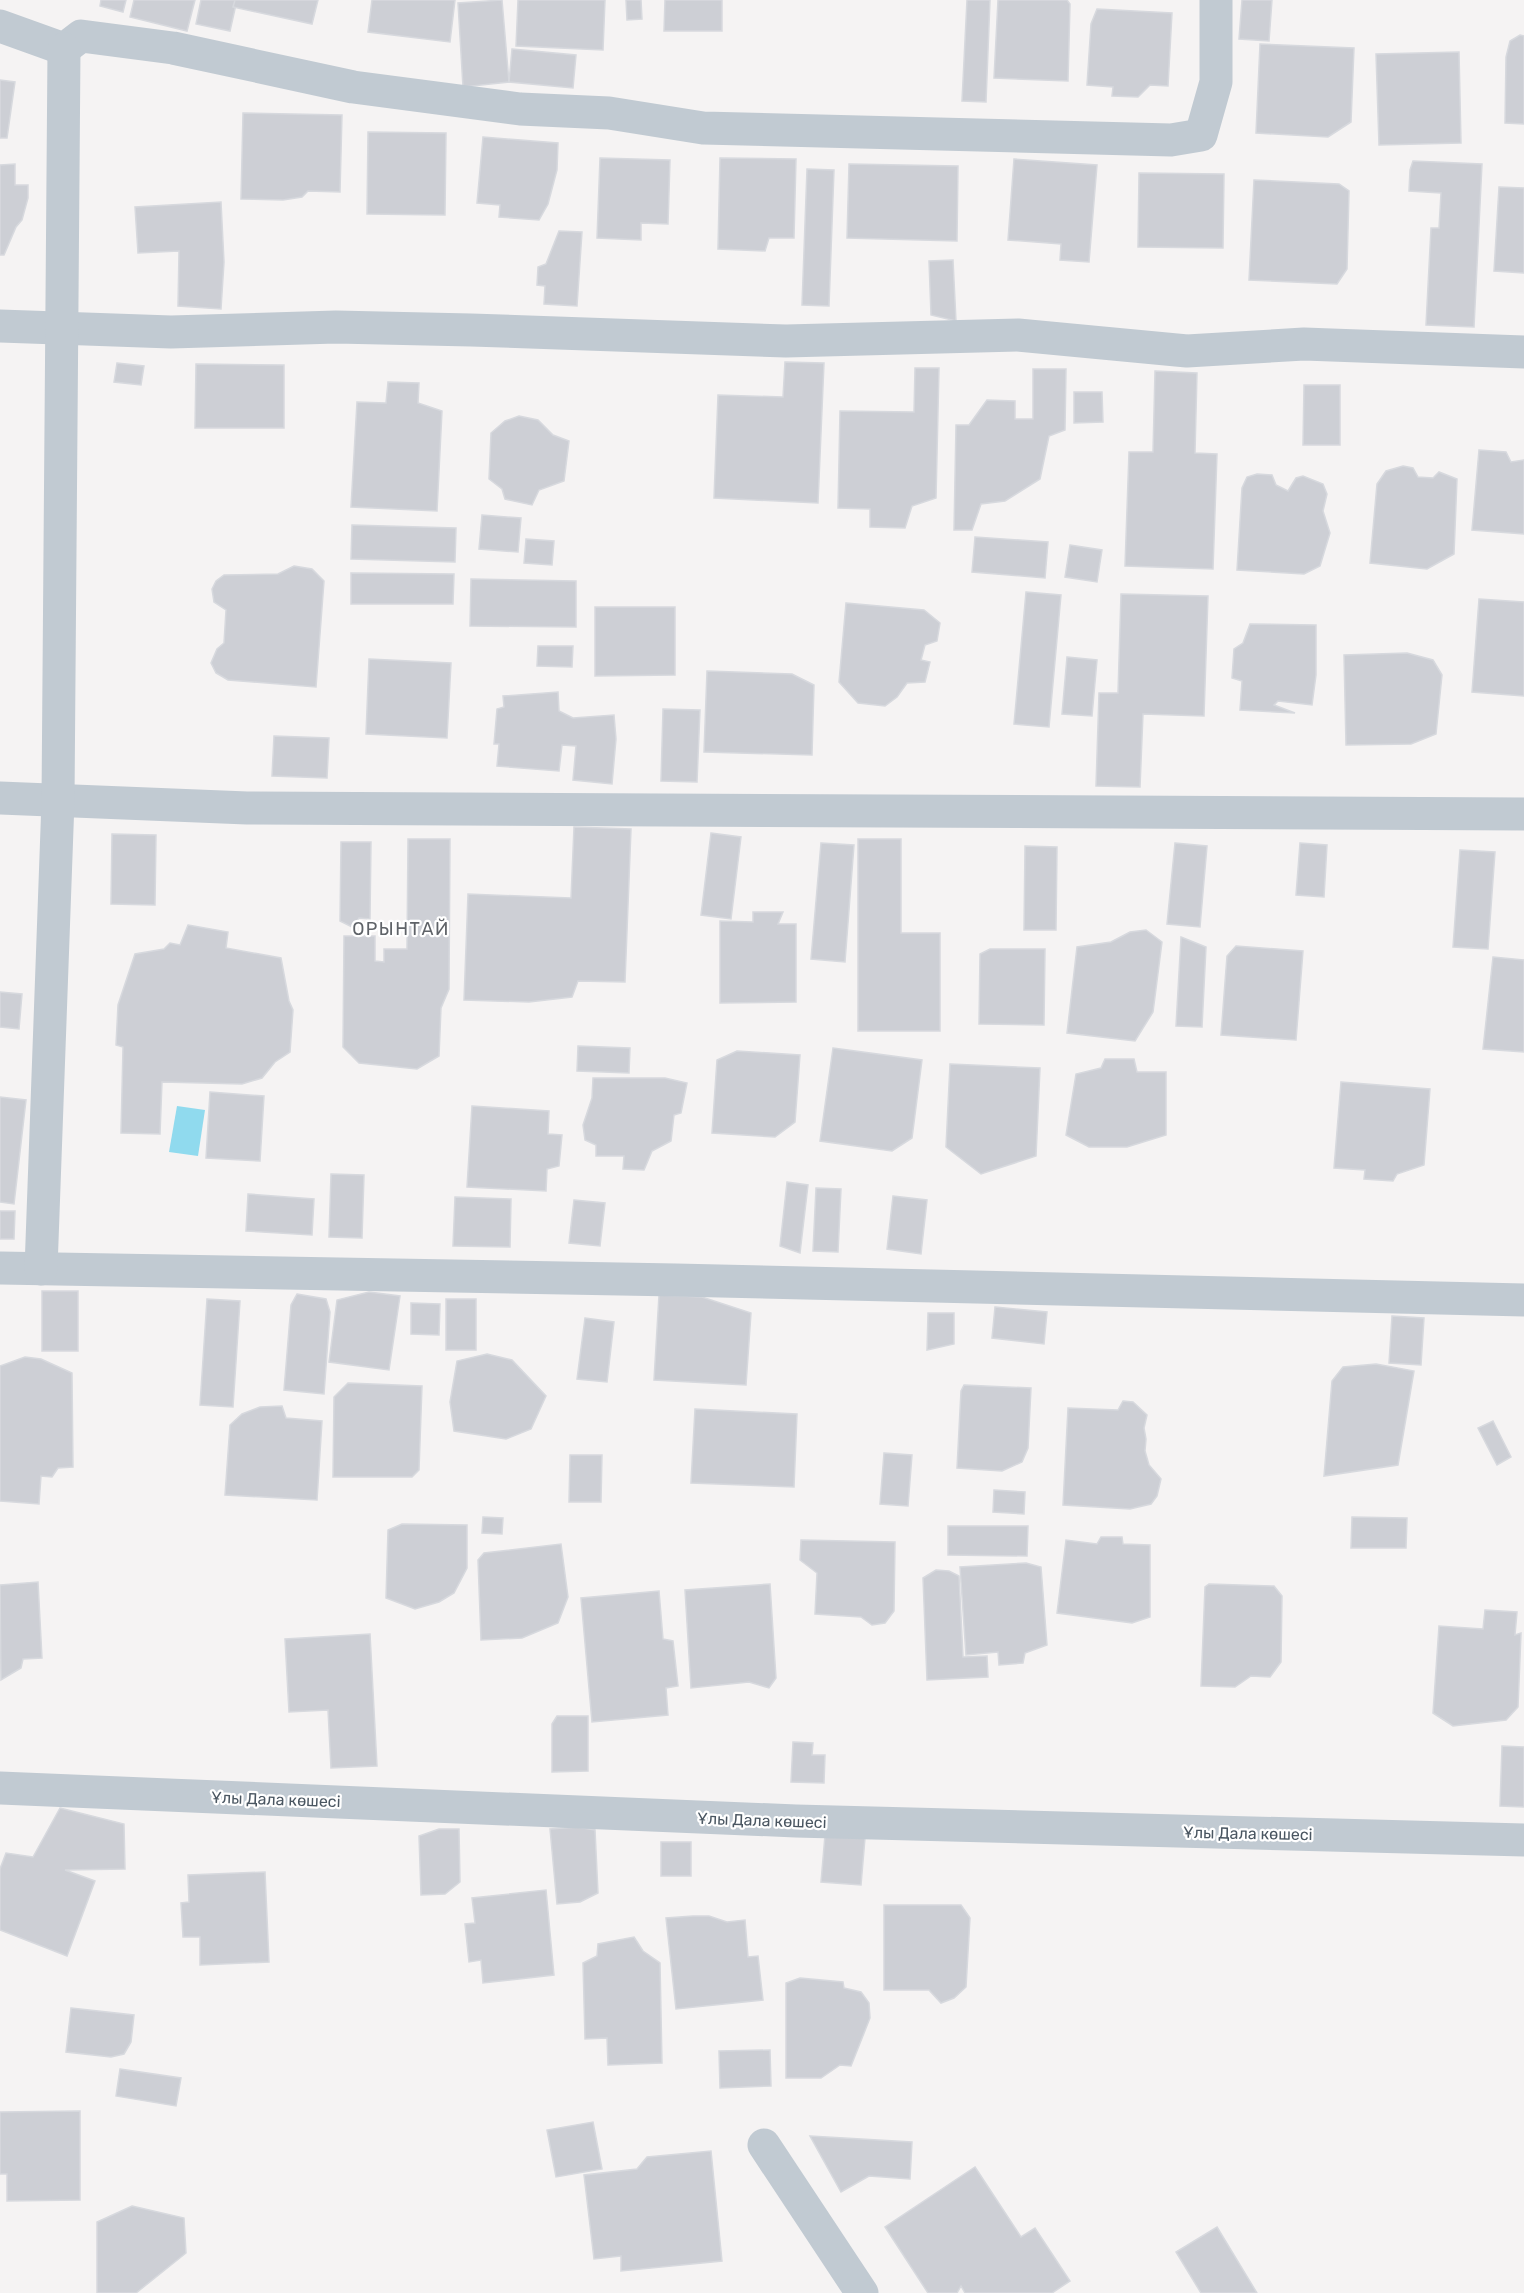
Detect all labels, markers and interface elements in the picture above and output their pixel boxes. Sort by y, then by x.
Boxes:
district label: ОРЫНТАЙ [352,918,450,940]
street label: Ұлы Дала көшесі [211,1788,341,1811]
street label: Ұлы Дала көшесі [697,1809,827,1832]
street label: Ұлы Дала көшесі [1183,1823,1313,1844]

